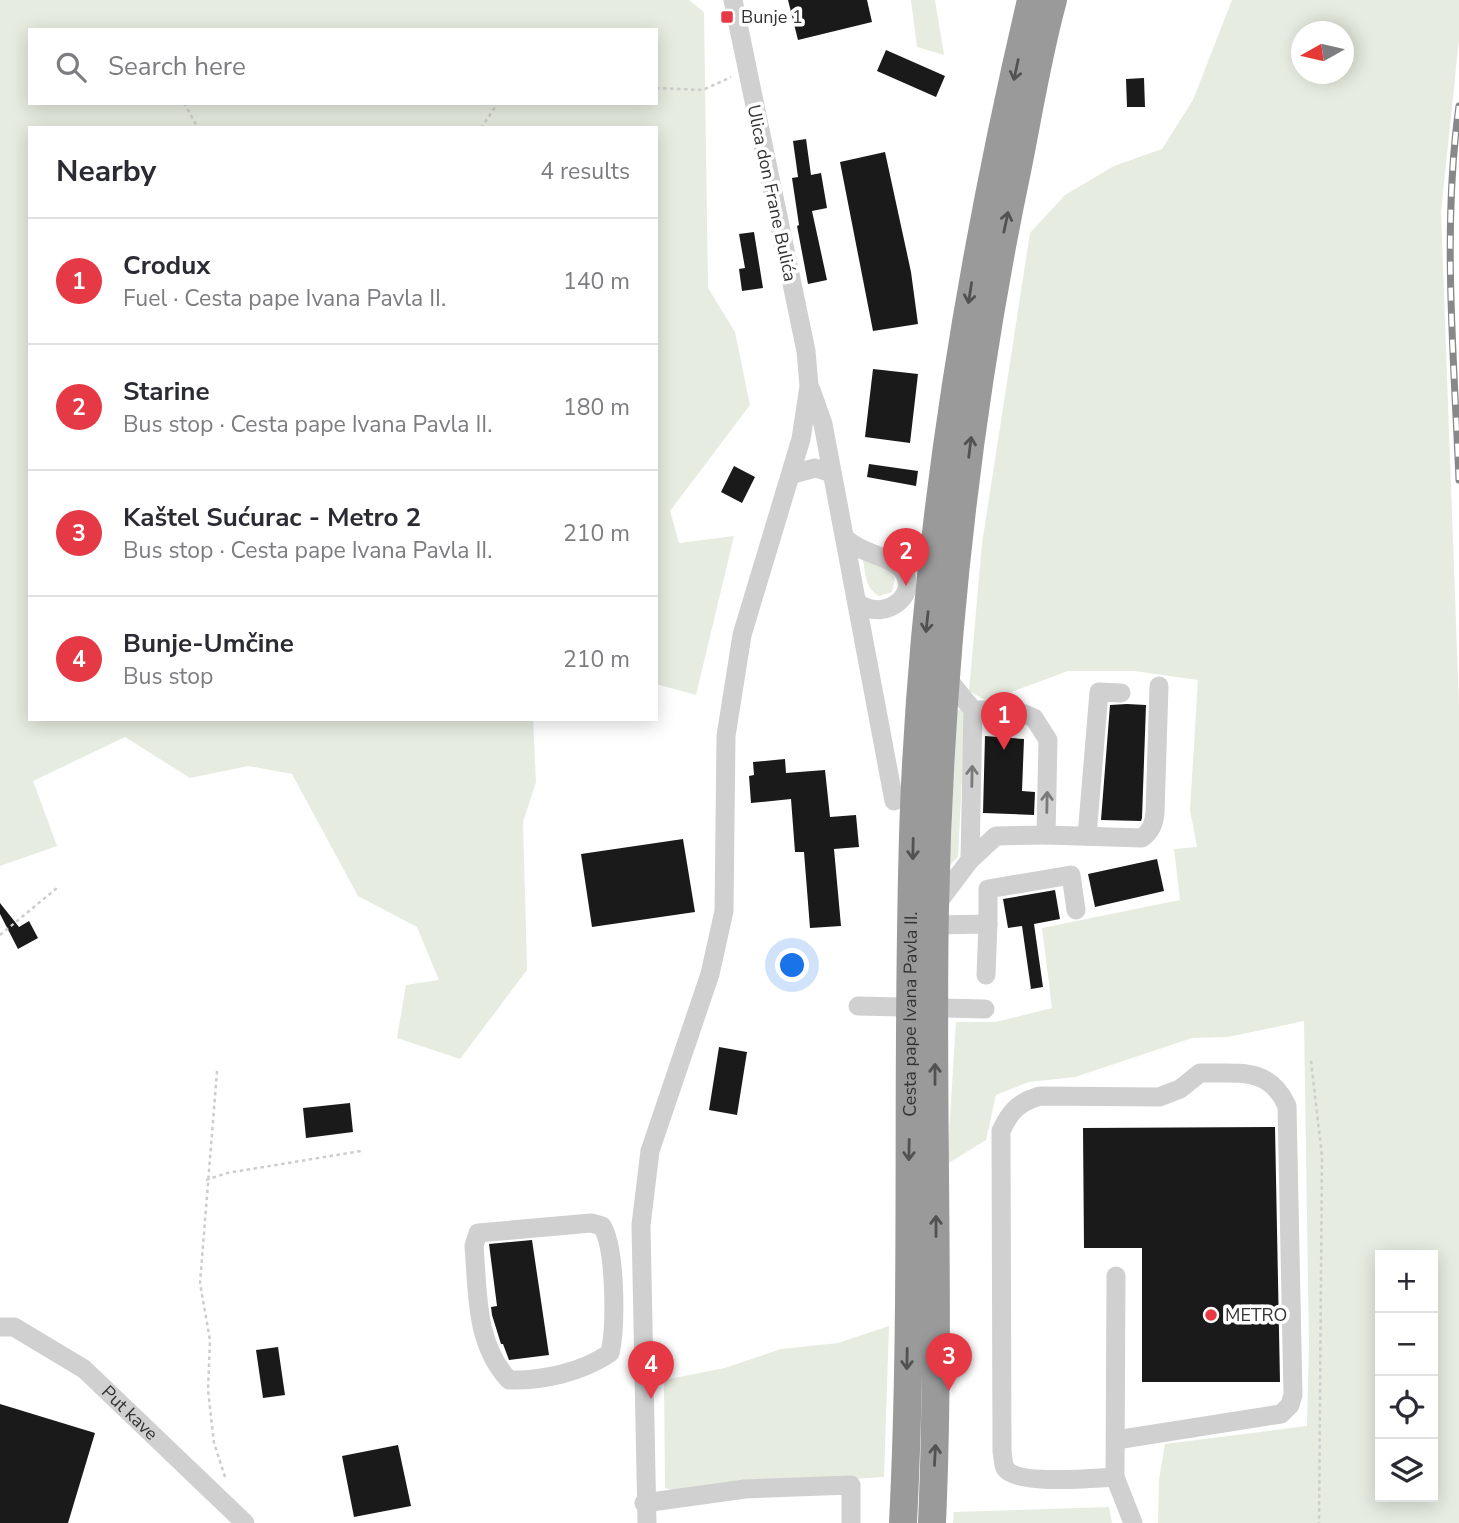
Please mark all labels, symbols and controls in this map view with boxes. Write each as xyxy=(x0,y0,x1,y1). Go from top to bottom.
place label: Bunje 1 xyxy=(741,5,803,29)
marker: Bunje 1 xyxy=(719,9,735,25)
north arrow xyxy=(1291,21,1354,84)
search box xyxy=(28,28,658,105)
icon: search xyxy=(52,48,90,86)
text: Search here xyxy=(108,49,246,84)
one-way arrow xyxy=(1008,58,1022,81)
street label: Ulica don Frane Bulića xyxy=(742,102,802,284)
text: Nearby xyxy=(56,151,156,192)
text: 4 results xyxy=(540,156,630,187)
one-way arrow xyxy=(1000,211,1014,234)
text: Crodux xyxy=(123,248,210,283)
text: 1 xyxy=(72,266,86,297)
text: 140 m xyxy=(563,266,630,297)
one-way arrow xyxy=(963,281,976,304)
text: Fuel · Cesta pape Ivana Pavla II. xyxy=(123,283,446,314)
text: Starine xyxy=(123,374,210,409)
text: 2 xyxy=(72,392,86,423)
text: 180 m xyxy=(563,392,630,423)
text: Bus stop · Cesta pape Ivana Pavla II. xyxy=(123,409,492,440)
one-way arrow xyxy=(963,436,976,458)
text: Kaštel Sućurac - Metro 2 xyxy=(123,500,421,535)
text: 3 xyxy=(72,518,86,549)
text: 210 m xyxy=(563,518,630,549)
pin: 2 xyxy=(883,528,929,586)
text: Bus stop · Cesta pape Ivana Pavla II. xyxy=(123,535,492,566)
one-way arrow xyxy=(920,610,933,633)
text: Bunje-Umčine xyxy=(123,626,294,661)
text: 4 xyxy=(72,644,86,675)
text: 210 m xyxy=(563,644,630,675)
text: Bus stop xyxy=(123,661,214,692)
pin: 1 xyxy=(981,692,1027,750)
one-way arrow xyxy=(965,765,979,788)
one-way arrow xyxy=(1040,791,1054,814)
one-way arrow xyxy=(906,837,920,860)
street label: Cesta pape Ivana Pavla II. xyxy=(898,911,923,1117)
your location xyxy=(775,948,809,982)
one-way arrow xyxy=(928,1063,942,1086)
one-way arrow xyxy=(902,1138,915,1161)
one-way arrow xyxy=(929,1214,943,1237)
map controls xyxy=(1375,1250,1438,1502)
button: + xyxy=(1375,1250,1438,1313)
place label: METRO xyxy=(1225,1303,1287,1327)
marker: METRO xyxy=(1203,1307,1219,1323)
button: − xyxy=(1375,1313,1438,1376)
pin: 3 xyxy=(926,1333,972,1391)
pin: 4 xyxy=(628,1341,674,1399)
one-way arrow xyxy=(900,1347,913,1370)
button: locate xyxy=(1375,1376,1438,1439)
street label: Put kave xyxy=(96,1380,163,1445)
button: layers xyxy=(1375,1439,1438,1502)
one-way arrow xyxy=(929,1444,942,1467)

